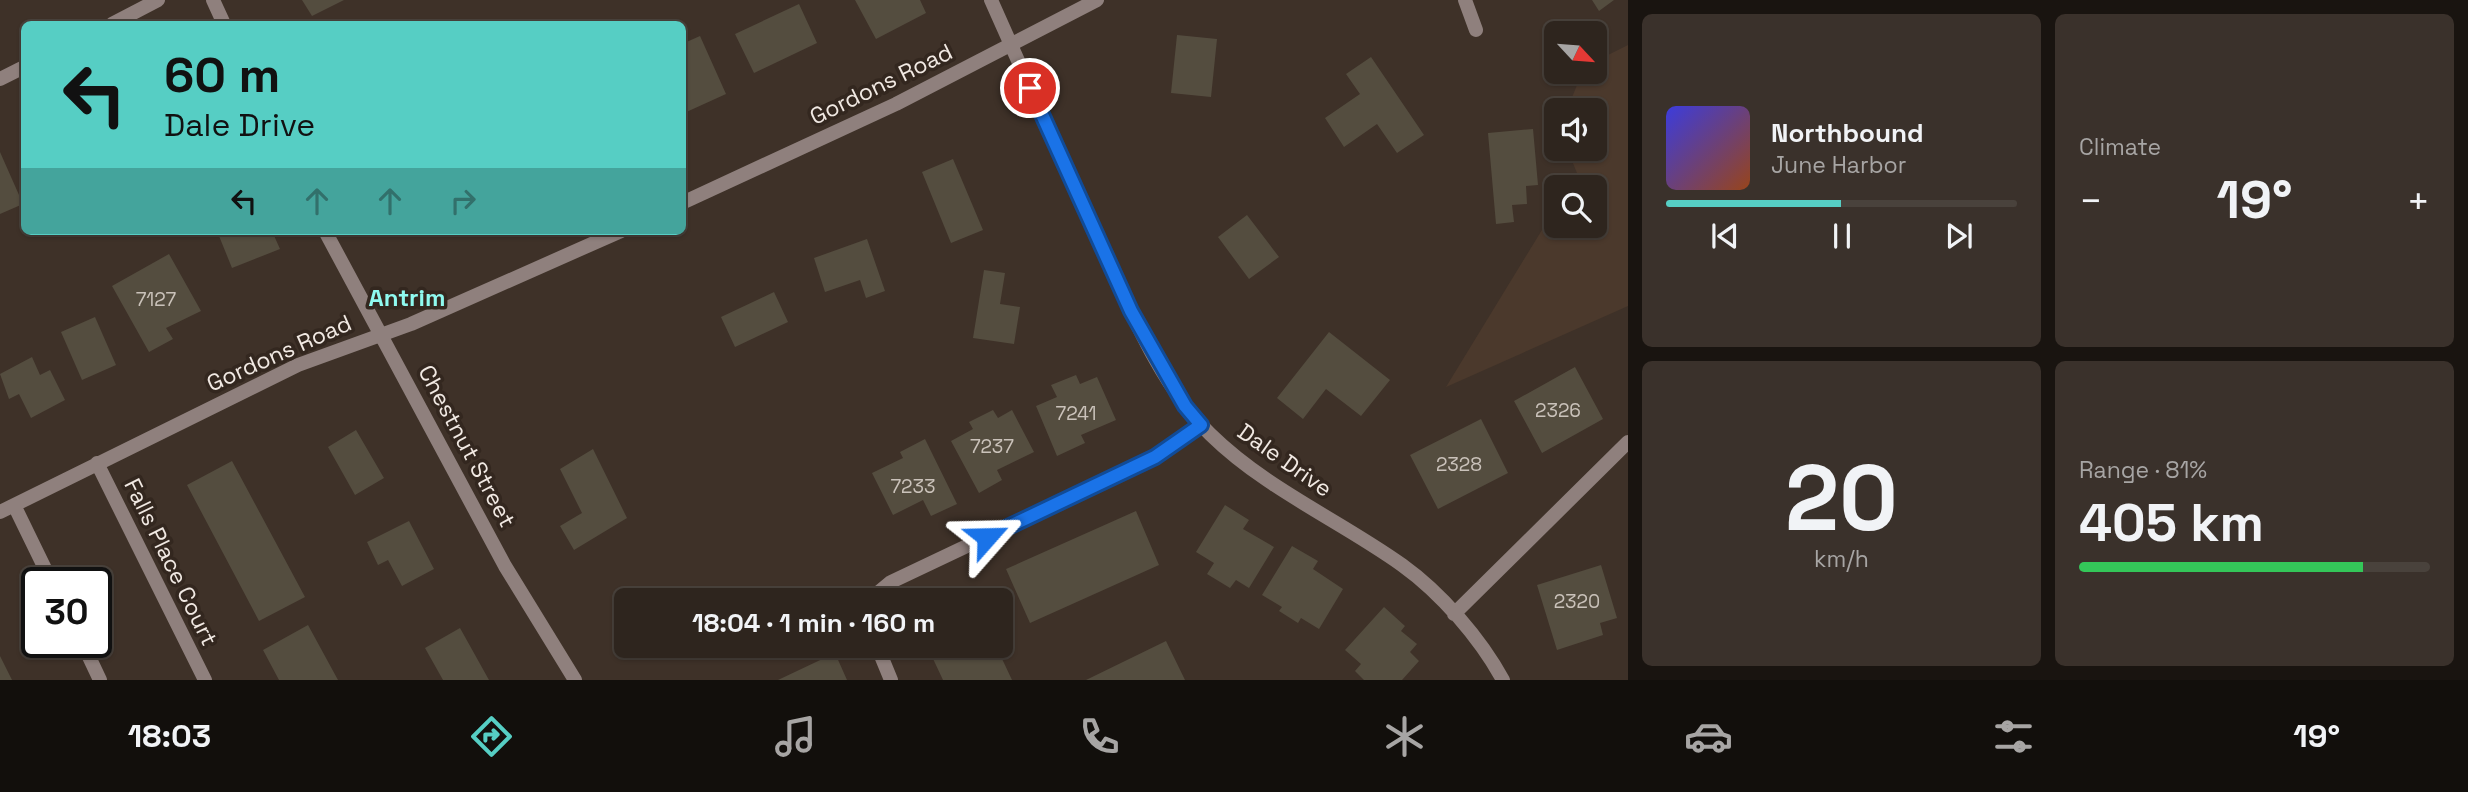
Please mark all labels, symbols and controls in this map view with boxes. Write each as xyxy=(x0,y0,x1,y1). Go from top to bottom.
north arrow xyxy=(1544,21,1606,84)
map controls xyxy=(1544,21,1607,238)
street label: Gordons Road xyxy=(805,36,957,132)
text: 60 m xyxy=(164,44,280,106)
icon: left xyxy=(49,49,140,140)
pin xyxy=(1000,58,1060,118)
icon: arrive xyxy=(1011,69,1049,107)
button: sound xyxy=(1544,98,1607,161)
text: Dale Drive xyxy=(164,105,315,145)
text: Northbound xyxy=(1771,116,1924,150)
text: Climate xyxy=(2079,132,2161,162)
text: June Harbor xyxy=(1771,150,1906,180)
text: 19° xyxy=(2216,167,2293,233)
button: search xyxy=(1544,175,1607,238)
text: − xyxy=(2079,177,2103,225)
text: + xyxy=(2406,177,2430,225)
icon: left xyxy=(225,182,263,220)
icon: ahead xyxy=(298,182,336,220)
icon: ahead xyxy=(371,182,409,220)
icon: right xyxy=(444,182,482,220)
icon: previous xyxy=(1706,217,1744,255)
icon: pause xyxy=(1823,217,1861,255)
icon: next xyxy=(1940,217,1978,255)
district label: Antrim xyxy=(369,282,446,313)
house number: 7127 xyxy=(136,287,177,312)
street label: Gordons Road xyxy=(202,308,356,398)
street label: Chestnut Street xyxy=(412,360,522,532)
house number: 2326 xyxy=(1535,398,1581,423)
house number: 7241 xyxy=(1056,401,1096,426)
street label: Dale Drive xyxy=(1232,417,1338,503)
house number: 7237 xyxy=(970,434,1014,459)
text: 20 xyxy=(1785,440,1898,557)
house number: 2328 xyxy=(1436,452,1482,477)
text: Range · 81% xyxy=(2079,455,2207,485)
street label: Falls Place Court xyxy=(117,473,225,651)
house number: 7233 xyxy=(891,474,935,499)
text: 405 km xyxy=(2079,490,2264,556)
position arrow xyxy=(950,500,1024,574)
text: km/h xyxy=(1814,544,1869,574)
speed limit sign: 30 xyxy=(21,567,112,658)
house number: 2320 xyxy=(1554,589,1600,614)
text: 18:04 · 1 min · 160 m xyxy=(692,606,935,640)
icon: directions xyxy=(467,712,516,761)
icon: music xyxy=(771,712,820,761)
icon: phone xyxy=(1075,712,1124,761)
icon: climate xyxy=(1380,712,1429,761)
icon: car xyxy=(1684,712,1733,761)
icon: filters xyxy=(1989,712,2038,761)
text: 18:03 xyxy=(128,716,211,756)
text: 19° xyxy=(2293,716,2340,756)

